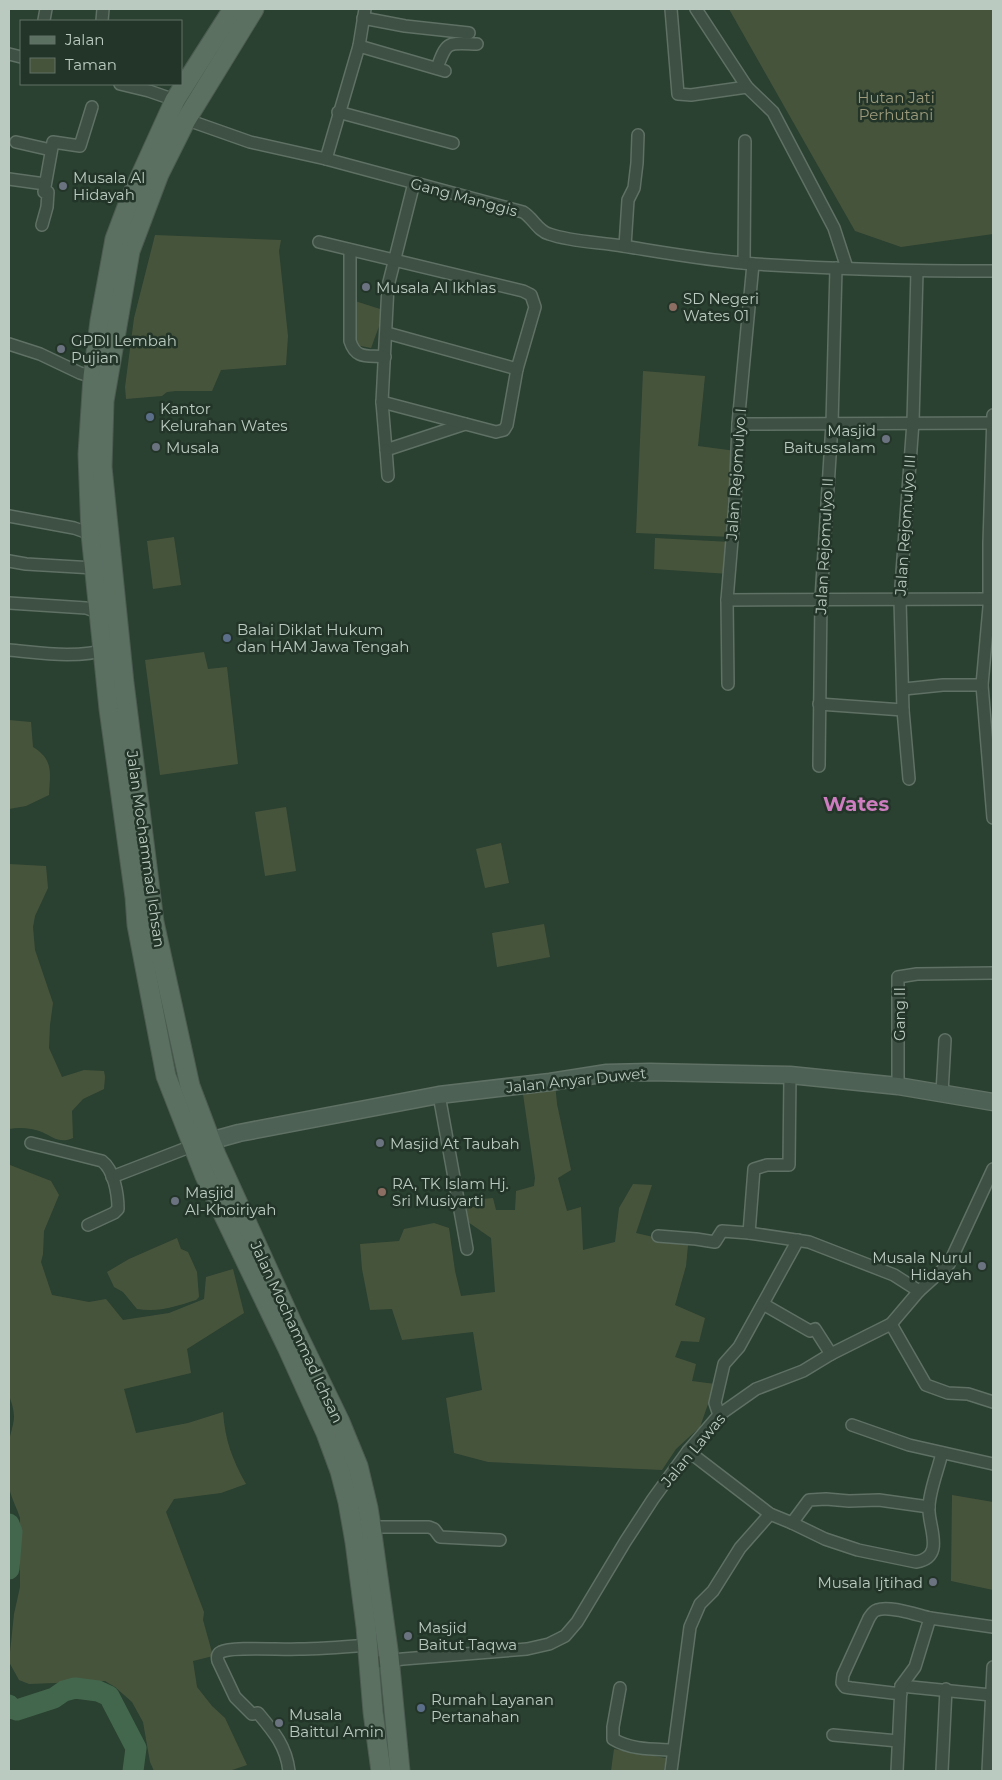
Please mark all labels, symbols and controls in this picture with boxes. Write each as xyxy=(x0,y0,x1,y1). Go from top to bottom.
legend xyxy=(20,20,182,85)
text: Jalan xyxy=(64,30,104,49)
text: Taman xyxy=(65,55,117,74)
park label: Hutan Jati Perhutani xyxy=(857,88,935,124)
place label: Musala Al Hidayah xyxy=(73,168,145,204)
street label: Gang Manggis xyxy=(408,174,520,220)
marker: Musala Al Hidayah xyxy=(57,180,69,192)
place label: Musala Al Ikhlas xyxy=(376,278,496,297)
marker: Musala Al Ikhlas xyxy=(360,281,372,293)
place label: SD Negeri Wates 01 xyxy=(683,289,759,325)
marker: SD Negeri Wates 01 xyxy=(667,301,679,313)
place label: GPDI Lembah Pujian xyxy=(71,331,177,367)
marker: GPDI Lembah Pujian xyxy=(55,343,67,355)
place label: Kantor Kelurahan Wates xyxy=(160,399,288,435)
street label: Jalan Rejomulyo I xyxy=(722,407,750,542)
marker: Kantor Kelurahan Wates xyxy=(144,411,156,423)
place label: Masjid Baitussalam xyxy=(783,421,876,457)
marker: Masjid Baitussalam xyxy=(880,433,892,445)
place label: Musala xyxy=(166,438,219,457)
marker: Musala xyxy=(150,441,162,453)
street label: Jalan Rejomulyo III xyxy=(891,454,919,597)
street label: Jalan Rejomulyo II xyxy=(811,477,837,616)
place label: Balai Diklat Hukum dan HAM Jawa Tengah xyxy=(237,620,409,656)
marker: Balai Diklat Hukum dan HAM Jawa Tengah xyxy=(221,632,233,644)
street label: Jalan Mochammad Ichsan xyxy=(123,748,169,949)
district label: Wates xyxy=(823,792,889,816)
street label: Gang II xyxy=(890,987,909,1041)
street label: Jalan Anyar Duwet xyxy=(504,1063,647,1097)
place label: Masjid At Taubah xyxy=(390,1134,520,1153)
marker: Masjid At Taubah xyxy=(374,1137,386,1149)
place label: RA, TK Islam Hj. Sri Musiyarti xyxy=(392,1174,509,1210)
place label: Masjid Al-Khoiriyah xyxy=(185,1183,276,1219)
marker: RA, TK Islam Hj. Sri Musiyarti xyxy=(376,1186,388,1198)
marker: Masjid Al-Khoiriyah xyxy=(169,1195,181,1207)
street label: Jalan Mochammad Ichsan xyxy=(246,1237,348,1426)
place label: Musala Nurul Hidayah xyxy=(872,1248,972,1284)
marker: Musala Nurul Hidayah xyxy=(976,1260,988,1272)
street label: Jalan Lawas xyxy=(656,1409,729,1491)
place label: Musala Ijtihad xyxy=(817,1573,923,1592)
marker: Musala Ijtihad xyxy=(927,1576,939,1588)
place label: Masjid Baitut Taqwa xyxy=(418,1618,517,1654)
marker: Masjid Baitut Taqwa xyxy=(402,1630,414,1642)
place label: Rumah Layanan Pertanahan xyxy=(431,1690,554,1726)
marker: Rumah Layanan Pertanahan xyxy=(415,1702,427,1714)
place label: Musala Baittul Amin xyxy=(289,1705,384,1741)
marker: Musala Baittul Amin xyxy=(273,1717,285,1729)

